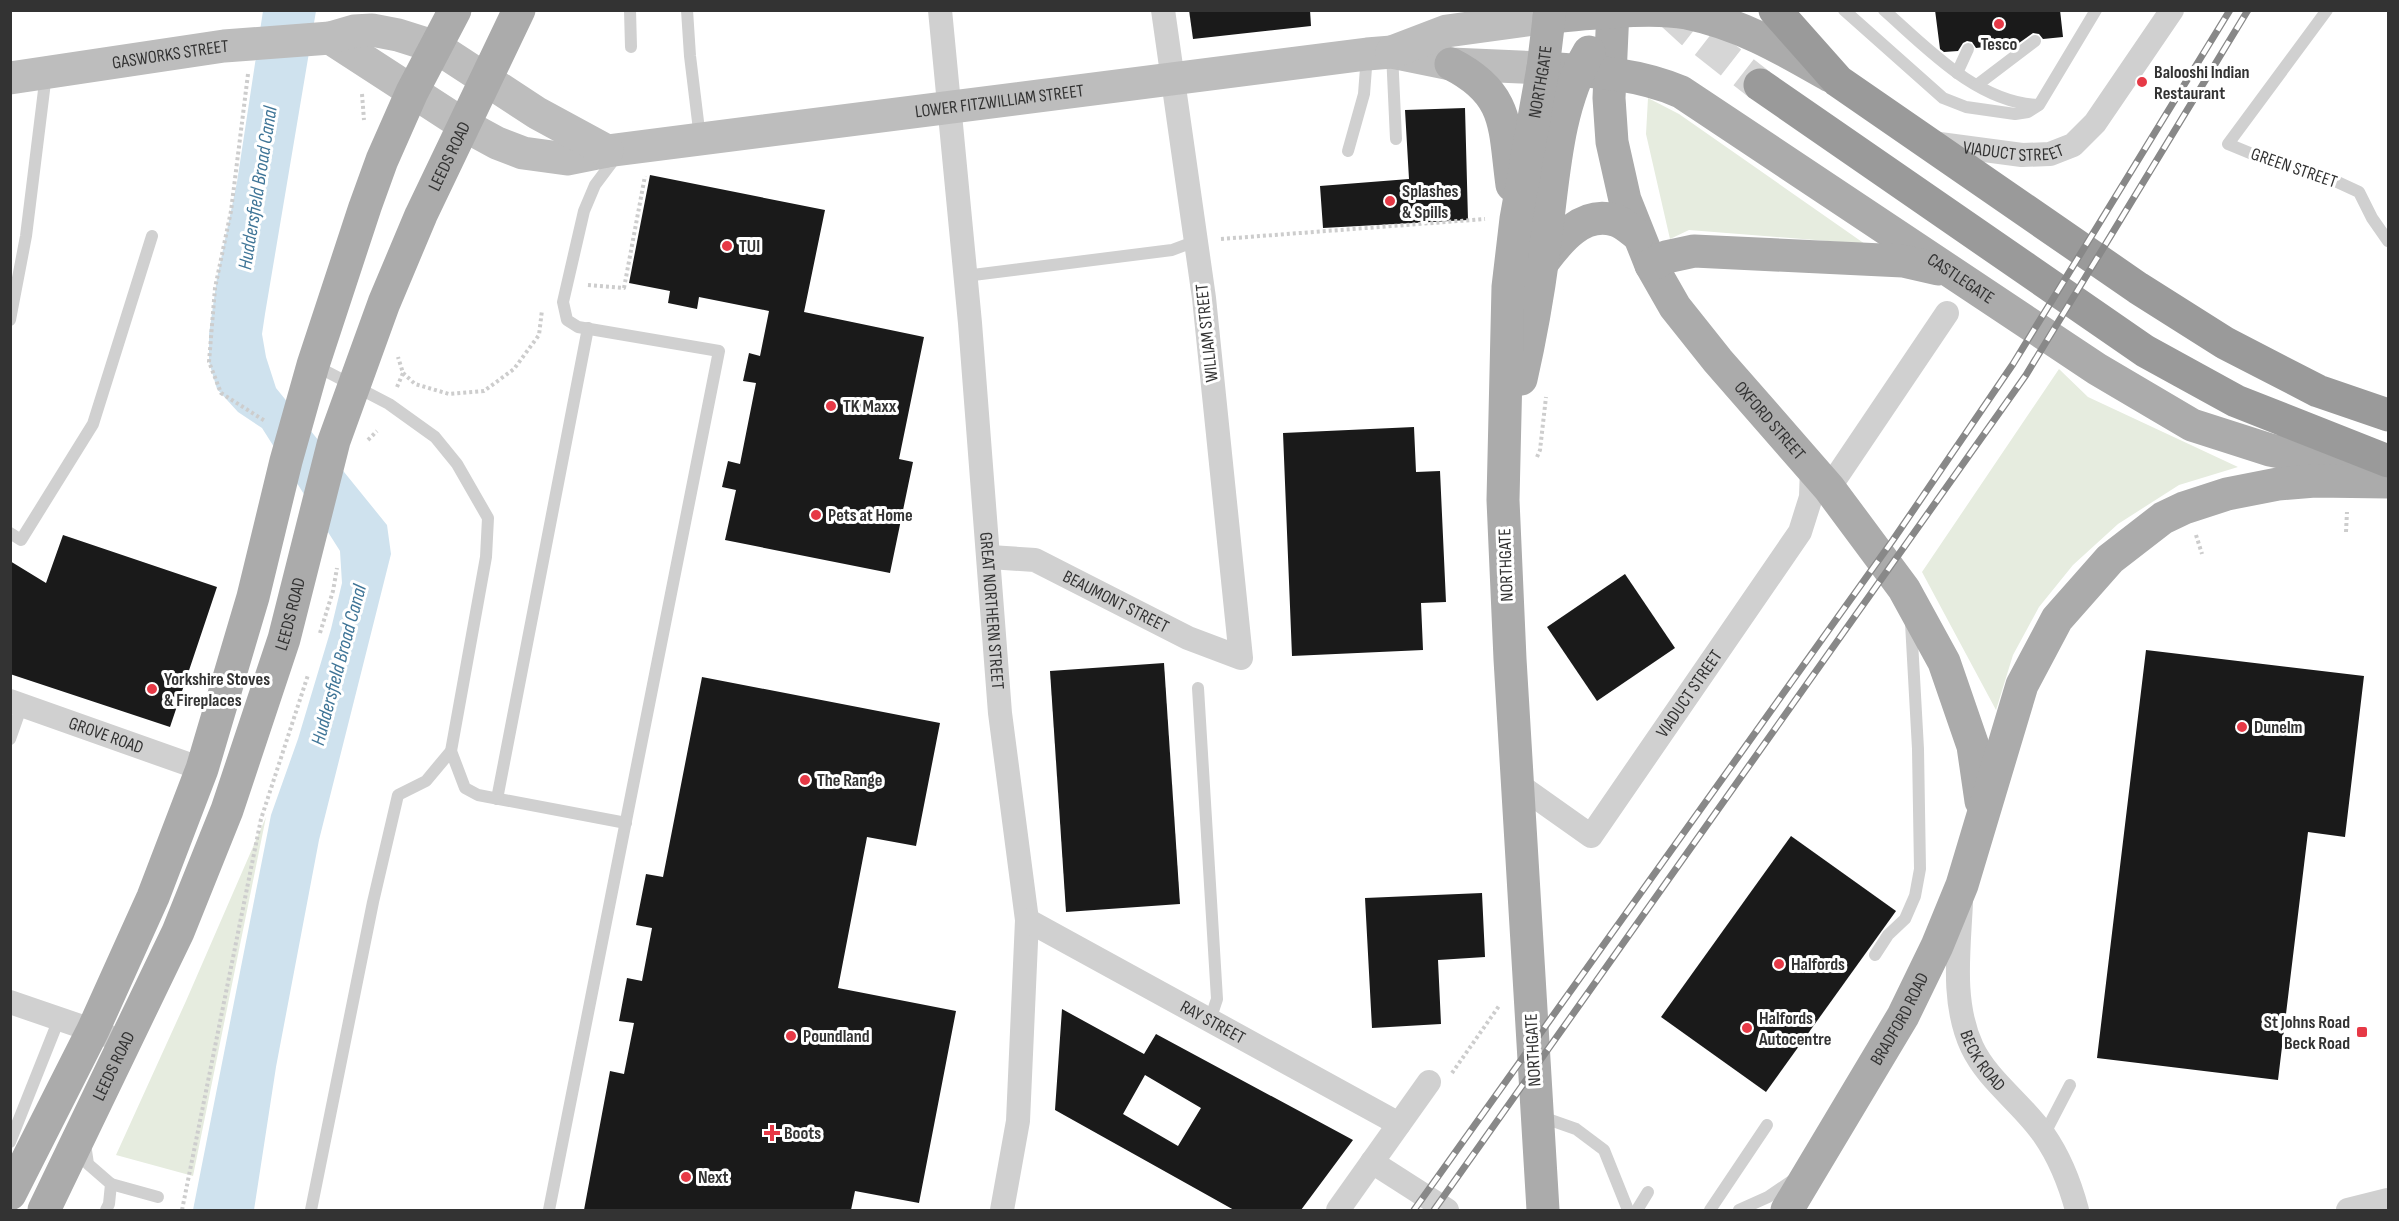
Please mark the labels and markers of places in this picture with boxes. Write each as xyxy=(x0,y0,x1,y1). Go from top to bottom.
marker: Tesco xyxy=(1992,17,2006,31)
place label: Tesco xyxy=(1981,34,2018,55)
place label: Balooshi Indian Restaurant xyxy=(2154,62,2250,104)
marker: Balooshi Indian Restaurant xyxy=(2135,75,2149,89)
place label: Splashes & Spills xyxy=(1402,181,1459,223)
marker: Splashes & Spills xyxy=(1383,194,1397,208)
place label: TUI xyxy=(739,236,760,257)
marker: TUI xyxy=(720,239,734,253)
place label: TK Maxx xyxy=(843,396,897,417)
marker: TK Maxx xyxy=(824,399,838,413)
place label: Pets at Home xyxy=(828,505,913,526)
marker: Pets at Home xyxy=(809,508,823,522)
place label: Yorkshire Stoves & Fireplaces xyxy=(164,669,270,711)
marker: Yorkshire Stoves & Fireplaces xyxy=(145,682,159,696)
place label: Dunelm xyxy=(2254,717,2303,738)
marker: Dunelm xyxy=(2235,720,2249,734)
place label: The Range xyxy=(817,770,882,791)
marker: The Range xyxy=(798,773,812,787)
place label: Halfords xyxy=(1791,954,1845,975)
marker: Halfords xyxy=(1772,957,1786,971)
place label: Halfords Autocentre xyxy=(1758,1008,1831,1050)
place label: St Johns Road Beck Road xyxy=(2264,1012,2350,1054)
marker: Halfords Autocentre xyxy=(1740,1021,1754,1035)
marker: St Johns Road Beck Road xyxy=(2355,1025,2369,1039)
place label: Poundland xyxy=(803,1026,870,1047)
marker: Poundland xyxy=(784,1029,798,1043)
place label: Boots xyxy=(784,1123,821,1144)
marker: Boots xyxy=(765,1126,779,1140)
place label: Next xyxy=(698,1167,729,1188)
marker: Next xyxy=(679,1170,693,1184)

